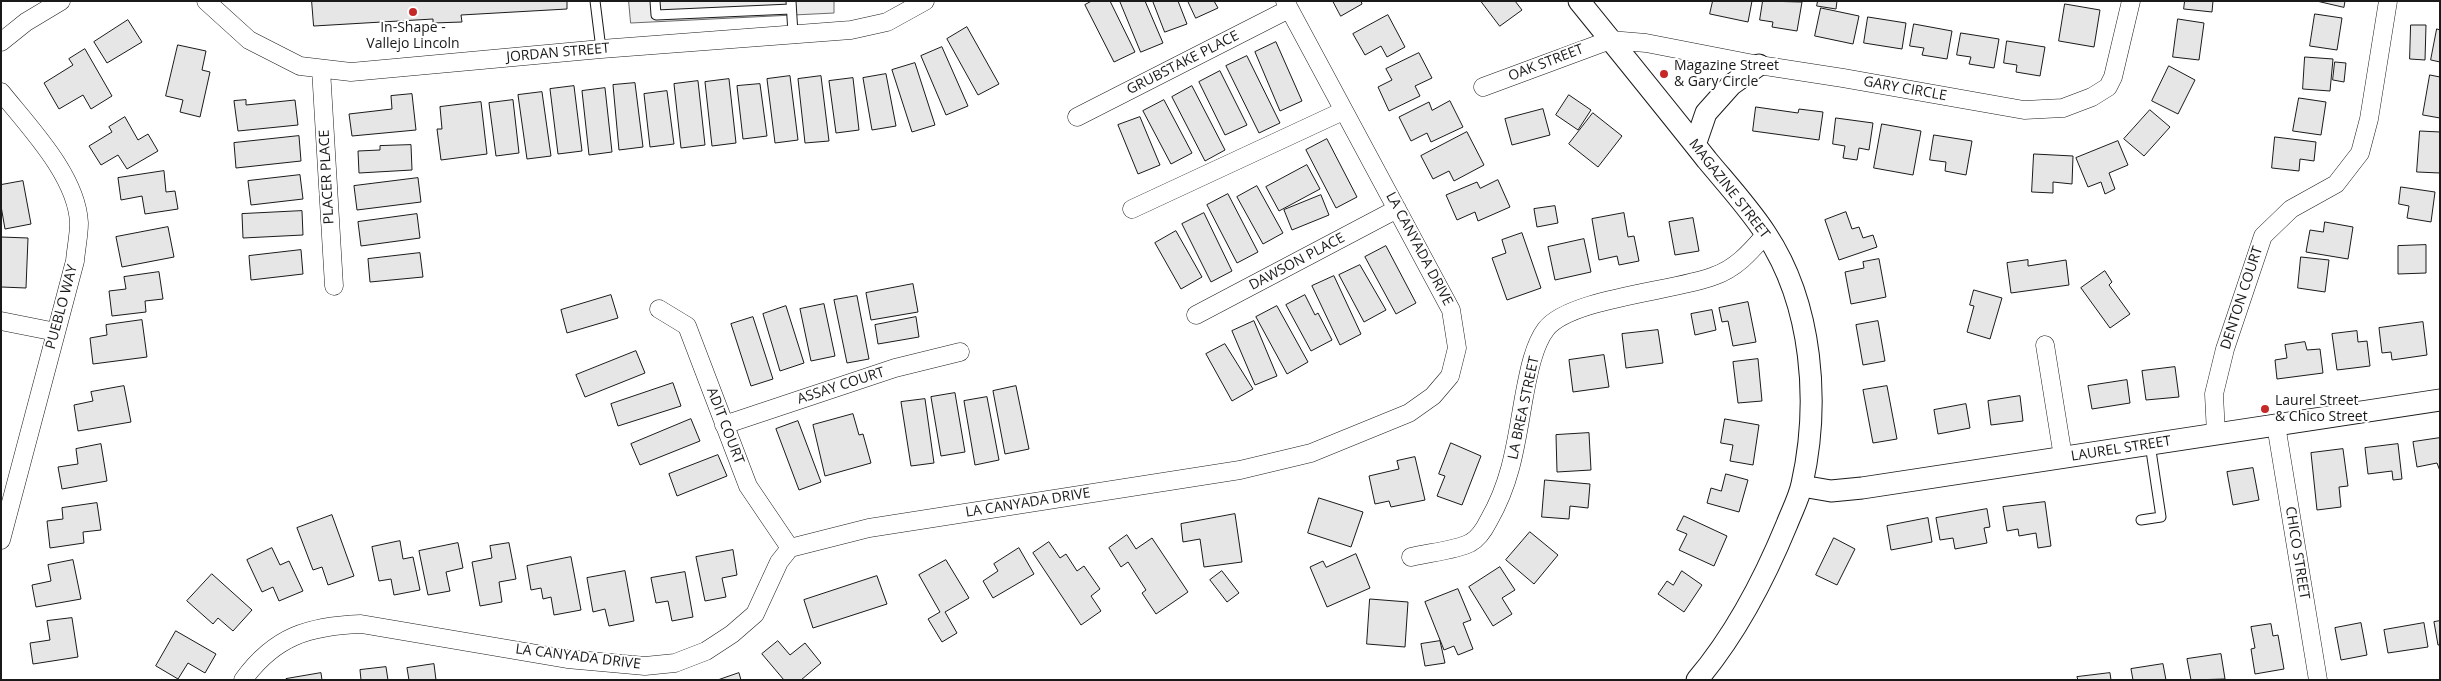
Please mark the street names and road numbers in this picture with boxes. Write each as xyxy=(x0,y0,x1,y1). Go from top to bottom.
street label: GRUBSTAKE PLACE xyxy=(1124,27,1242,99)
street label: JORDAN STREET xyxy=(506,40,610,66)
street label: OAK STREET xyxy=(1506,41,1586,85)
street label: GARY CIRCLE xyxy=(1862,73,1948,105)
street label: PLACER PLACE xyxy=(316,129,338,225)
street label: MAGAZINE STREET xyxy=(1685,136,1773,242)
street label: LA CANYADA DRIVE xyxy=(1382,189,1456,309)
street label: DAWSON PLACE xyxy=(1246,230,1348,294)
street label: DENTON COURT xyxy=(2217,244,2267,352)
street label: PUEBLO WAY xyxy=(43,263,81,351)
street label: LA BREA STREET xyxy=(1505,355,1543,461)
street label: ASSAY COURT xyxy=(795,364,887,408)
street label: ADIT COURT xyxy=(703,385,747,467)
street label: LAUREL STREET xyxy=(2070,433,2172,465)
street label: LA CANYADA DRIVE xyxy=(964,485,1092,521)
street label: CHICO STREET xyxy=(2281,505,2313,601)
street label: LA CANYADA DRIVE xyxy=(514,641,642,673)

